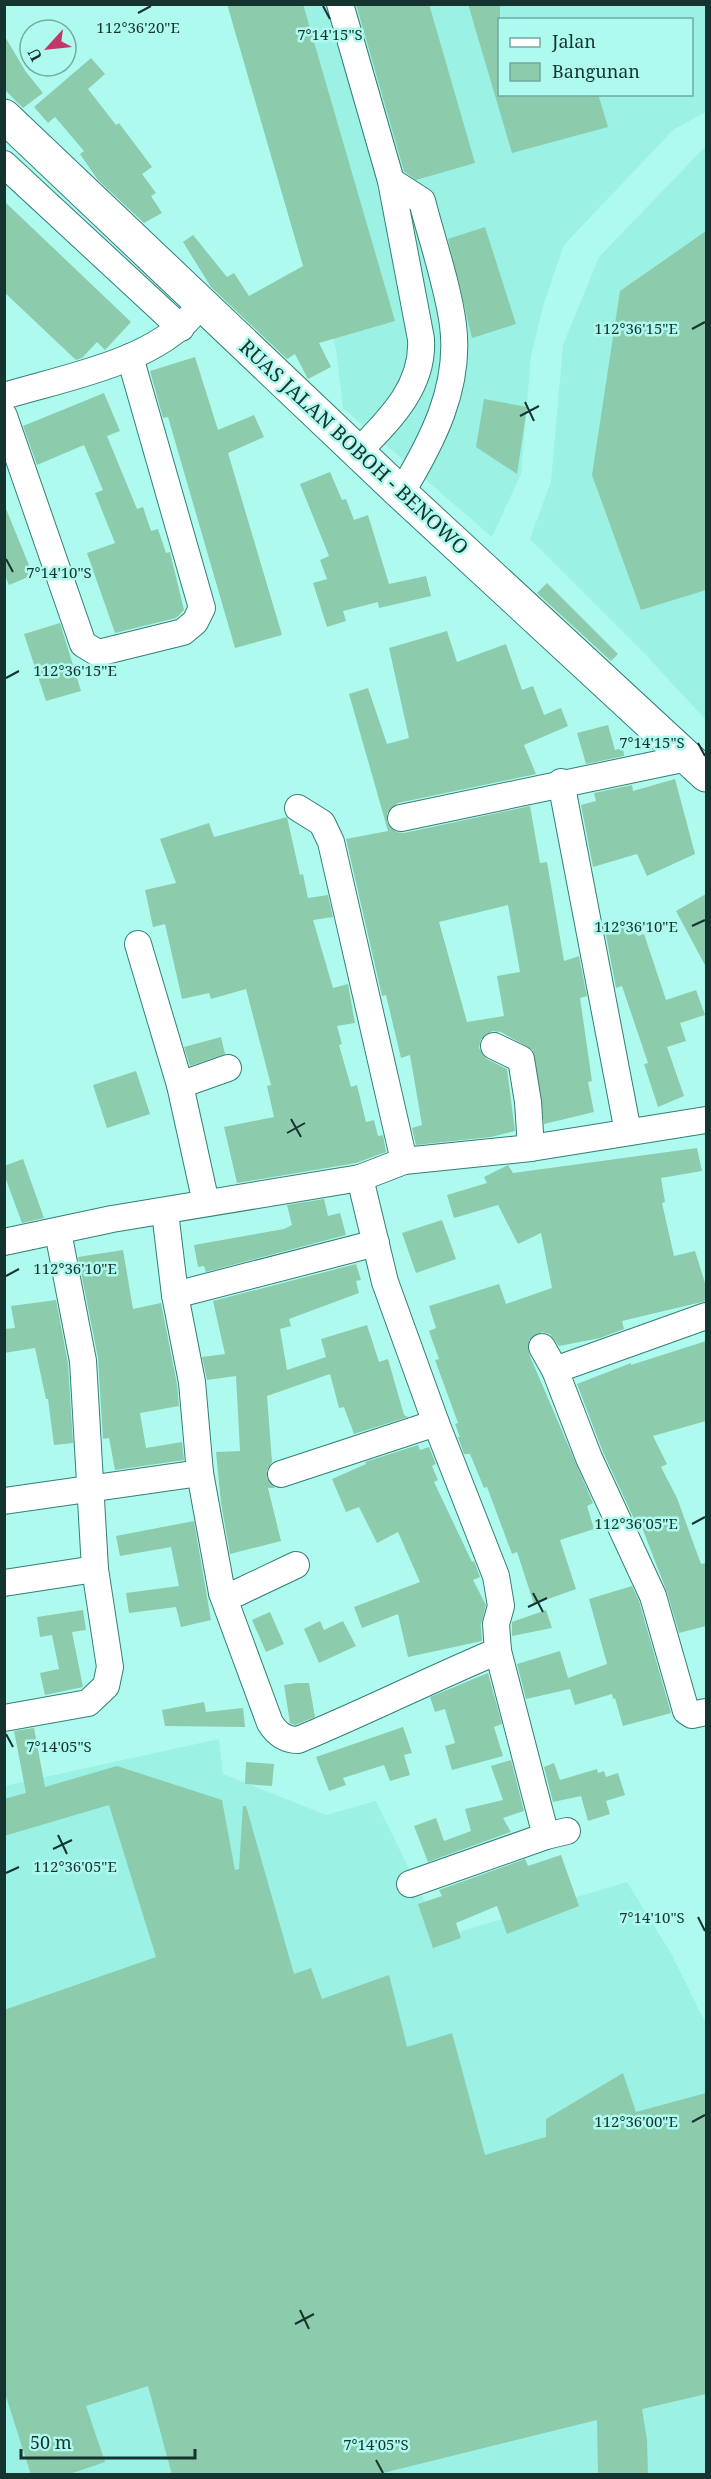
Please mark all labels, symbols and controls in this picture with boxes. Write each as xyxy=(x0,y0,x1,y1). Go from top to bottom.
text: 112°36'20"E xyxy=(96,17,180,37)
north arrow xyxy=(18,18,78,78)
legend xyxy=(498,18,693,96)
text: 7°14'15"S xyxy=(297,24,363,44)
text: Jalan xyxy=(551,29,596,53)
text: U xyxy=(22,44,47,65)
text: Bangunan xyxy=(552,59,640,83)
text: 112°36'15"E xyxy=(594,318,678,338)
street label: RUAS JALAN BOBOH - BENOWO xyxy=(234,333,475,560)
text: 7°14'10"S xyxy=(26,562,92,582)
text: 112°36'15"E xyxy=(33,660,117,680)
text: 7°14'15"S xyxy=(619,732,685,752)
text: 112°36'10"E xyxy=(594,916,678,936)
text: 112°36'10"E xyxy=(33,1258,117,1278)
text: 112°36'05"E xyxy=(594,1513,678,1533)
text: 7°14'05"S xyxy=(26,1736,92,1756)
text: 112°36'05"E xyxy=(33,1856,117,1876)
text: 7°14'10"S xyxy=(619,1907,685,1927)
text: 112°36'00"E xyxy=(594,2111,678,2131)
scale bar xyxy=(21,2422,195,2460)
text: 50 m xyxy=(30,2430,72,2454)
text: 7°14'05"S xyxy=(343,2434,409,2454)

